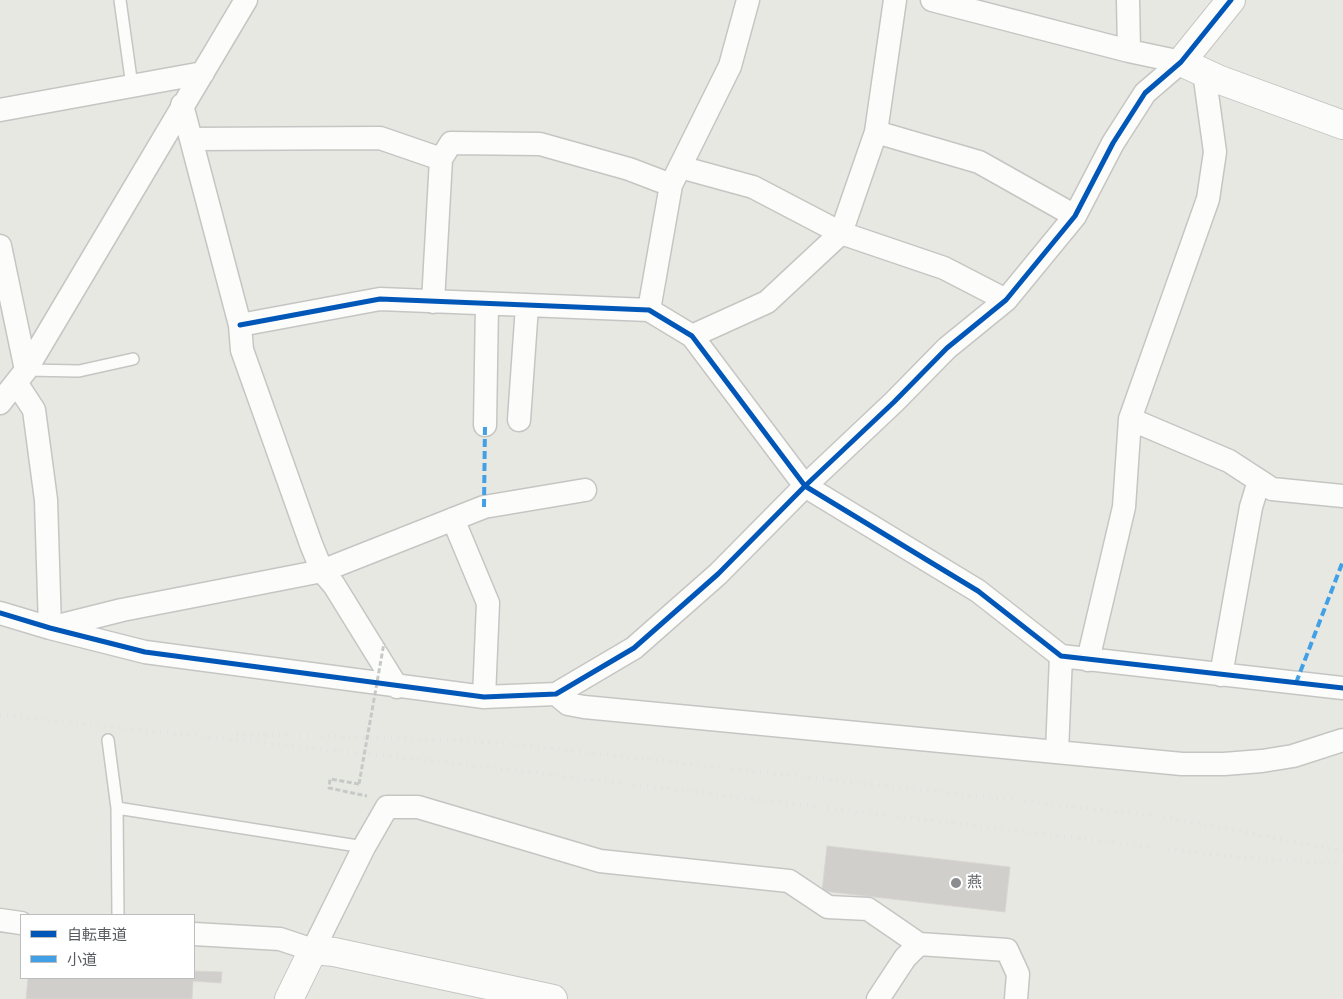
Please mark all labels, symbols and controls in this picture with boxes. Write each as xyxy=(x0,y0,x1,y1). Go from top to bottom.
place label: 燕 xyxy=(967,874,982,892)
marker: 燕 xyxy=(949,876,963,890)
legend xyxy=(20,914,195,979)
text: 自転車道 xyxy=(67,925,127,944)
text: 小道 xyxy=(67,950,97,969)

